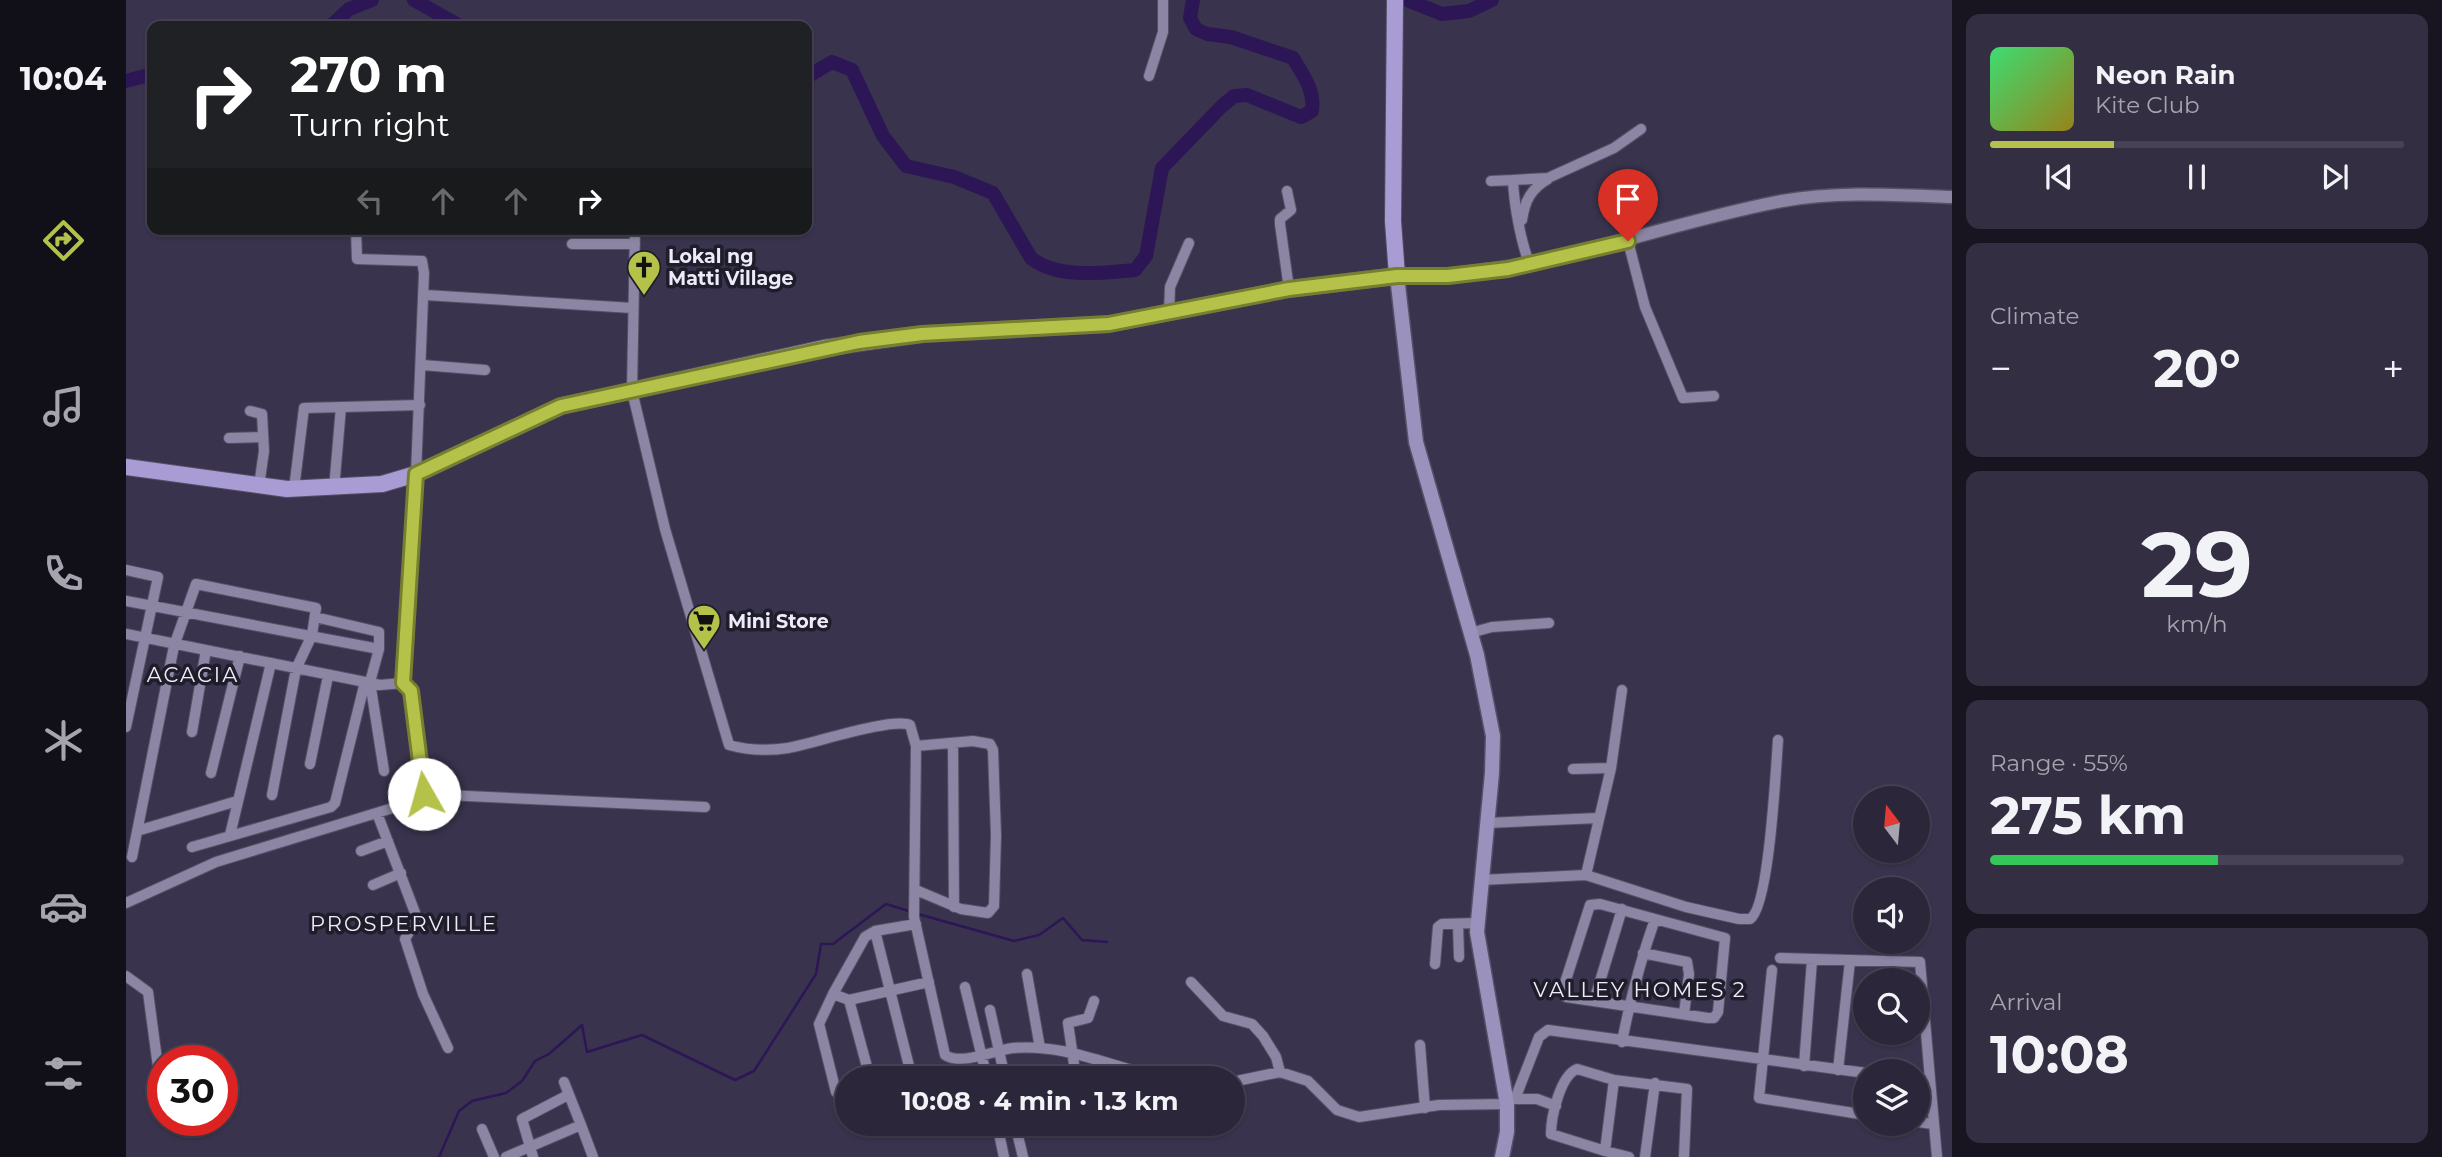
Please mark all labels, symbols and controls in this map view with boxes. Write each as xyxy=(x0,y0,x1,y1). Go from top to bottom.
text: 270 m xyxy=(290,45,447,104)
icon: right xyxy=(175,49,266,140)
text: 10:04 xyxy=(20,59,106,98)
text: Neon Rain xyxy=(2095,59,2236,91)
text: Kite Club xyxy=(2095,91,2200,119)
text: Turn right xyxy=(290,105,450,144)
icon: previous xyxy=(2040,158,2078,196)
icon: pause xyxy=(2178,158,2216,196)
icon: next xyxy=(2316,158,2354,196)
pin xyxy=(1598,169,1658,241)
icon: arrive xyxy=(1609,180,1647,218)
icon: left xyxy=(351,182,389,220)
icon: ahead xyxy=(424,182,462,220)
icon: ahead xyxy=(497,182,535,220)
icon: right xyxy=(570,182,608,220)
icon: directions xyxy=(39,216,88,265)
place label: Lokal ng Matti Village xyxy=(668,245,794,290)
church icon: Lokal ng Matti Village xyxy=(625,248,663,297)
text: Climate xyxy=(1990,302,2079,330)
text: 20° xyxy=(2153,337,2241,400)
text: − xyxy=(1990,345,2012,392)
text: + xyxy=(2382,345,2404,392)
icon: music xyxy=(39,382,88,431)
text: 29 xyxy=(2141,509,2253,620)
icon: phone xyxy=(39,549,88,598)
supermarket icon: Mini Store xyxy=(685,602,723,651)
place label: Mini Store xyxy=(728,610,829,633)
text: km/h xyxy=(2166,610,2228,638)
district label: ACACIA xyxy=(147,662,239,687)
icon: climate xyxy=(39,716,88,765)
text: Range · 55% xyxy=(1990,749,2128,777)
position arrow xyxy=(387,757,461,831)
text: 275 km xyxy=(1990,784,2186,847)
north arrow xyxy=(1853,786,1930,863)
map controls xyxy=(1853,786,1930,1136)
button: sound xyxy=(1853,877,1930,954)
icon: car xyxy=(39,882,88,931)
district label: PROSPERVILLE xyxy=(310,911,498,936)
button: search xyxy=(1853,968,1930,1045)
district label: VALLEY HOMES 2 xyxy=(1533,977,1747,1002)
text: Arrival xyxy=(1990,988,2063,1016)
text: 10:08 xyxy=(1990,1023,2129,1086)
speed limit sign: 30 xyxy=(147,1045,238,1136)
icon: filters xyxy=(39,1049,88,1098)
button: layers xyxy=(1853,1059,1930,1136)
text: 10:08 · 4 min · 1.3 km xyxy=(901,1085,1179,1117)

